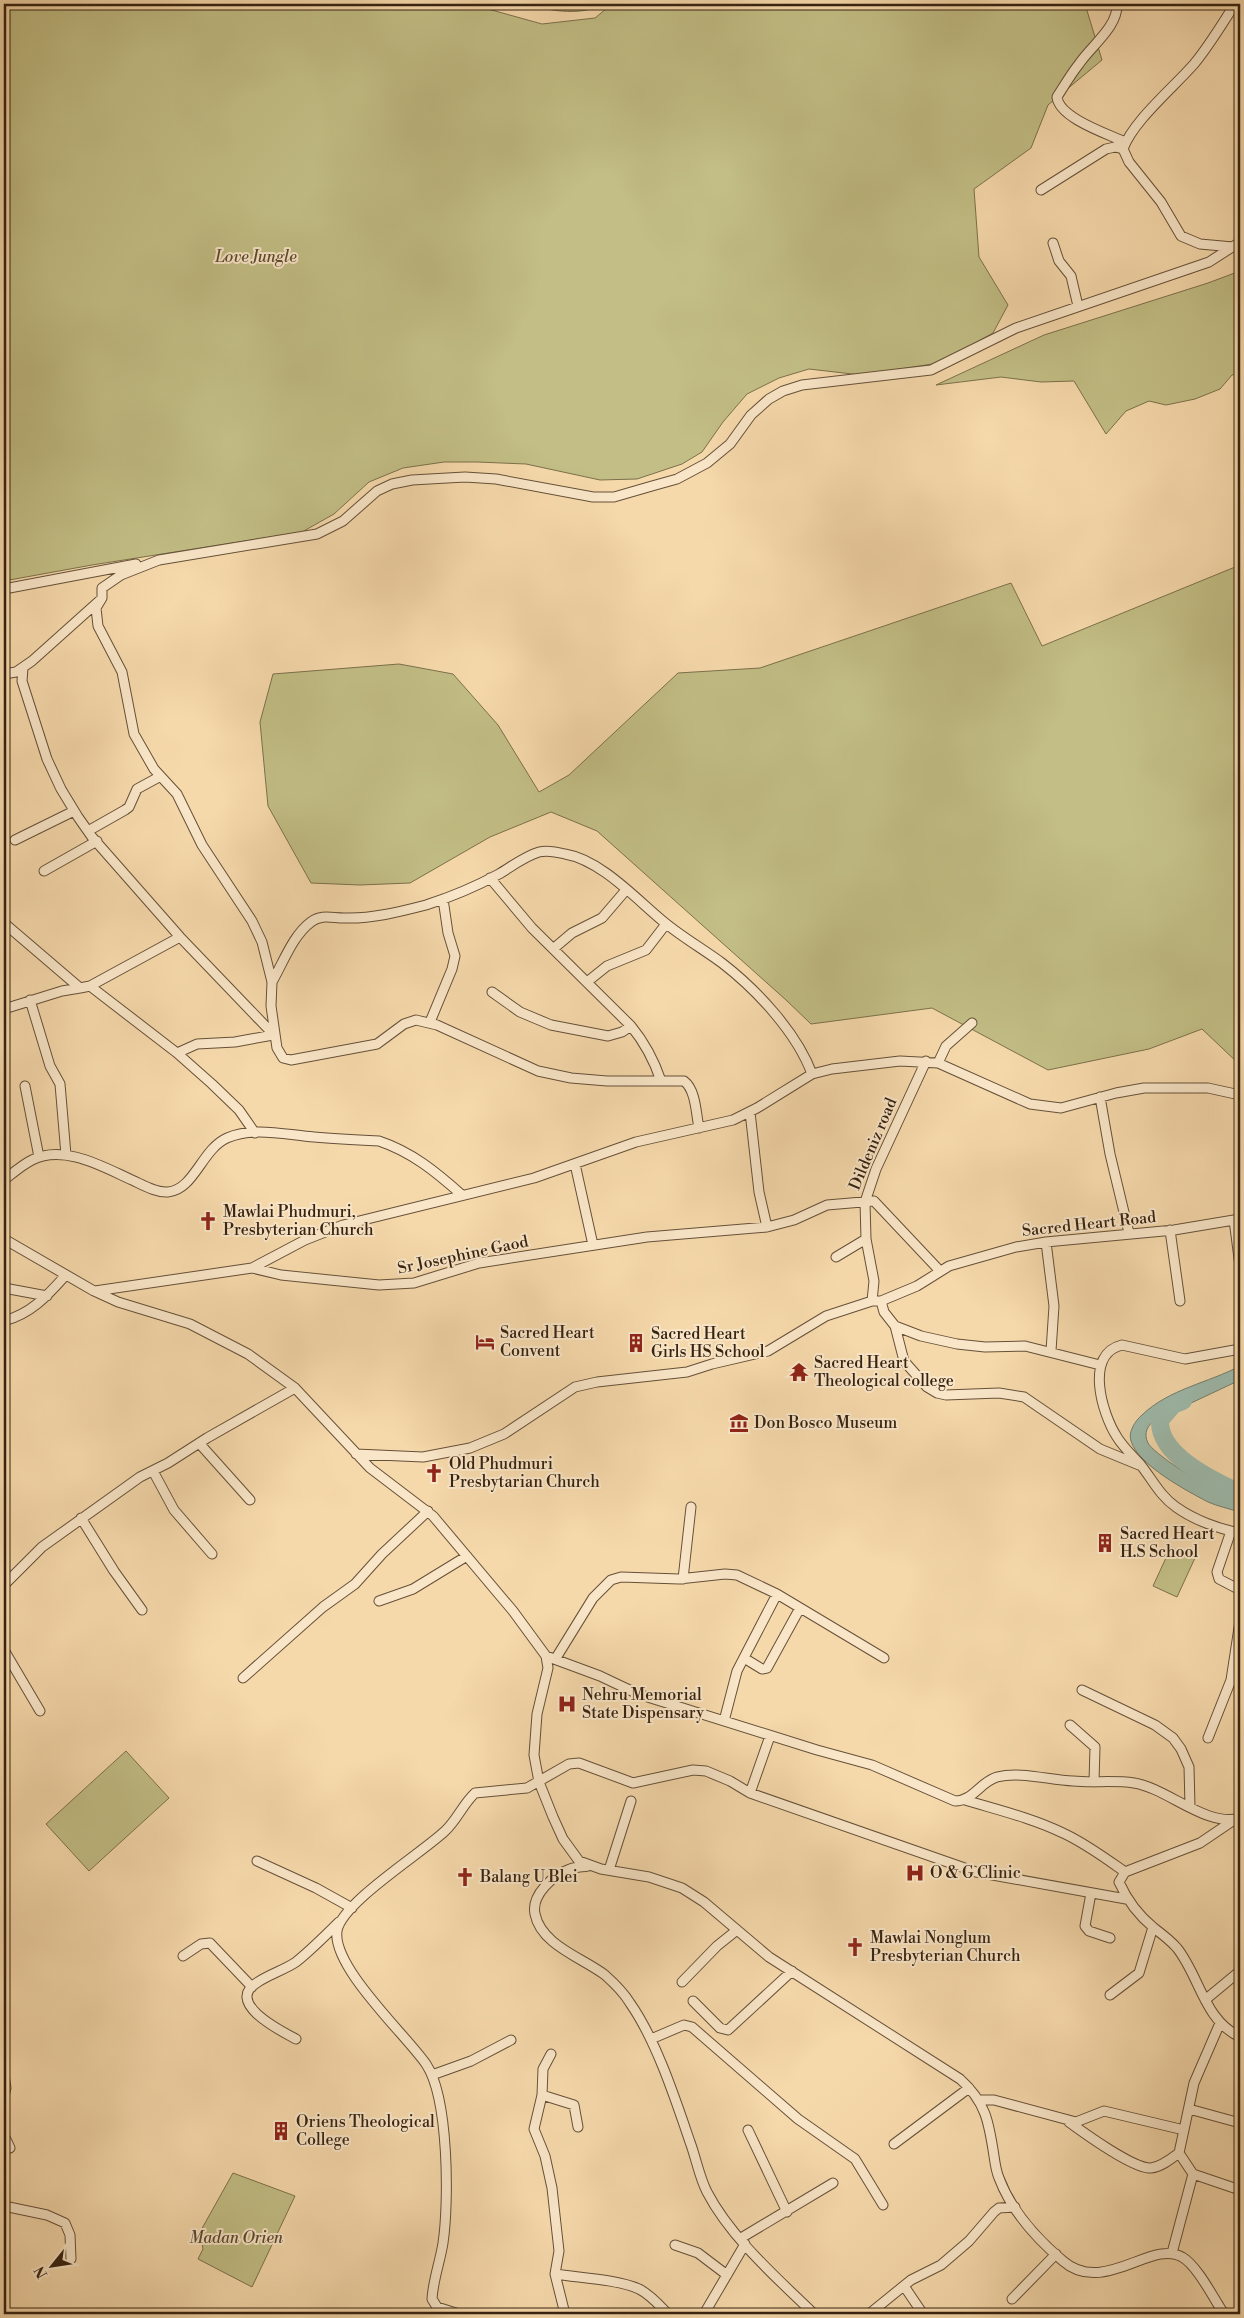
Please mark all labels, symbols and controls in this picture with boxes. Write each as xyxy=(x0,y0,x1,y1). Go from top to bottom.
park label: Love Jungle xyxy=(214,247,297,267)
street label: Dildeniz road xyxy=(845,1095,901,1193)
place label: Mawlai Phudmuri, Presbyterian Church xyxy=(223,1202,374,1240)
street label: Sacred Heart Road xyxy=(1021,1207,1157,1241)
church icon: Mawlai Phudmuri, Presbyterian Church xyxy=(197,1210,219,1232)
street label: Sr Josephine Gaod xyxy=(396,1231,530,1279)
place label: Sacred Heart Convent xyxy=(500,1323,595,1361)
place label: Sacred Heart Girls HS School xyxy=(651,1324,765,1362)
hotel icon: Sacred Heart Convent xyxy=(474,1331,496,1353)
building icon: Sacred Heart Girls HS School xyxy=(625,1332,647,1354)
place label: Sacred Heart Theological college xyxy=(814,1353,954,1391)
temple icon: Sacred Heart Theological college xyxy=(788,1361,810,1383)
museum icon: Don Bosco Museum xyxy=(728,1412,750,1434)
place label: Don Bosco Museum xyxy=(754,1413,897,1433)
place label: Old Phudmuri Presbytarian Church xyxy=(449,1454,600,1492)
church icon: Old Phudmuri Presbytarian Church xyxy=(423,1462,445,1484)
place label: Sacred Heart H.S School xyxy=(1120,1524,1215,1562)
building icon: Sacred Heart H.S School xyxy=(1094,1532,1116,1554)
place label: Nehru Memorial State Dispensary xyxy=(582,1685,704,1723)
hospital icon: Nehru Memorial State Dispensary xyxy=(556,1693,578,1715)
hospital icon: O & G Clinic xyxy=(904,1862,926,1884)
place label: O & G Clinic xyxy=(930,1863,1021,1883)
church icon: Balang U Blei xyxy=(454,1866,476,1888)
place label: Balang U Blei xyxy=(479,1867,578,1887)
place label: Mawlai Nonglum Presbyterian Church xyxy=(870,1928,1021,1966)
church icon: Mawlai Nonglum Presbyterian Church xyxy=(844,1936,866,1958)
place label: Oriens Theological College xyxy=(296,2112,435,2150)
building icon: Oriens Theological College xyxy=(270,2120,292,2142)
park label: Madan Orien xyxy=(189,2228,284,2248)
north arrow xyxy=(28,2240,78,2290)
text: N xyxy=(31,2263,52,2281)

